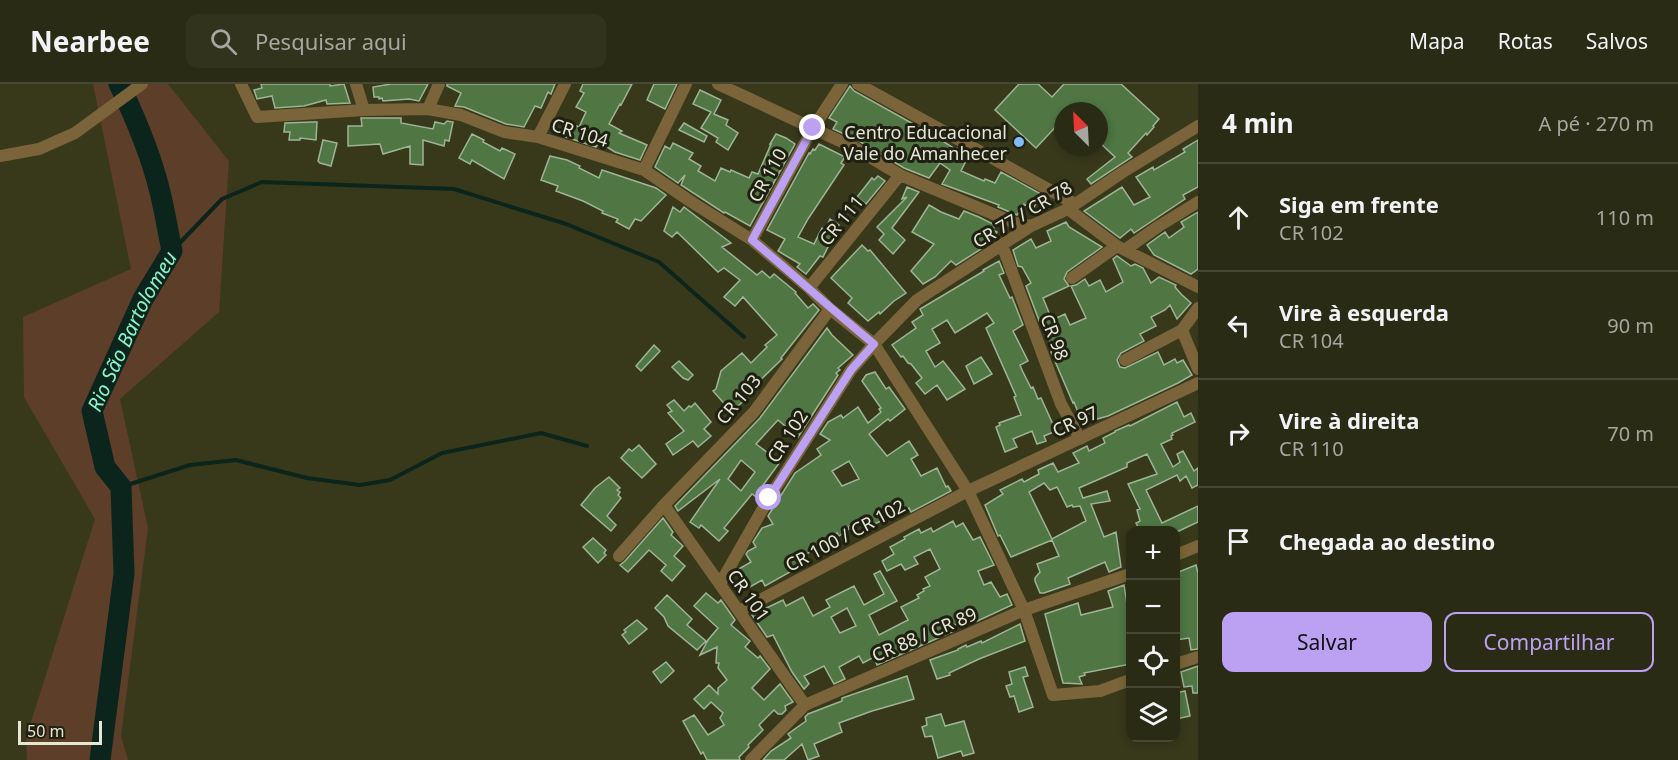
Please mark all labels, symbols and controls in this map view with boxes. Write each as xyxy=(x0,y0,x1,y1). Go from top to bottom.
search box xyxy=(186,14,606,68)
text: Nearbee xyxy=(30,22,150,60)
icon: search xyxy=(207,25,240,58)
text: Pesquisar aqui xyxy=(255,26,407,56)
text: Mapa xyxy=(1409,27,1465,55)
text: Rotas xyxy=(1498,27,1553,55)
text: Salvos xyxy=(1586,27,1648,55)
north arrow xyxy=(1054,102,1108,156)
text: 4 min xyxy=(1222,105,1294,141)
text: A pé · 270 m xyxy=(1538,110,1654,137)
street label: CR 104 xyxy=(549,112,611,152)
route end xyxy=(799,114,825,140)
place label: Centro Educacional Vale do Amanhecer xyxy=(843,120,1008,165)
marker: Centro Educacional Vale do Amanhecer xyxy=(1012,135,1026,149)
street label: CR 110 xyxy=(742,144,792,206)
street label: CR 77 / CR 78 xyxy=(968,175,1076,253)
text: Siga em frente xyxy=(1279,189,1439,219)
street label: CR 111 xyxy=(813,190,869,250)
icon: ahead xyxy=(1222,201,1255,234)
text: 110 m xyxy=(1596,204,1654,231)
text: CR 102 xyxy=(1279,219,1344,246)
water label: Rio São Bartolomeu xyxy=(80,246,183,415)
text: Vire à esquerda xyxy=(1279,297,1449,327)
icon: left xyxy=(1222,309,1255,342)
street label: CR 98 xyxy=(1035,310,1075,364)
text: 90 m xyxy=(1607,312,1654,339)
text: CR 104 xyxy=(1279,327,1344,354)
street label: CR 103 xyxy=(710,369,766,429)
street label: CR 97 xyxy=(1048,400,1102,442)
street label: CR 102 xyxy=(761,405,813,467)
text: Vire à direita xyxy=(1279,405,1419,435)
icon: right xyxy=(1222,417,1255,450)
text: 70 m xyxy=(1607,420,1654,447)
text: CR 110 xyxy=(1279,435,1344,462)
route start xyxy=(755,484,781,510)
street label: CR 100 / CR 102 xyxy=(781,493,909,577)
icon: arrive xyxy=(1222,525,1255,558)
map controls xyxy=(1126,526,1180,742)
button: + xyxy=(1126,526,1180,580)
text: Chegada ao destino xyxy=(1279,526,1495,556)
street label: CR 101 xyxy=(722,564,776,626)
button: − xyxy=(1126,580,1180,634)
street label: CR 88 / CR 89 xyxy=(868,601,980,667)
button: Salvar xyxy=(1222,612,1432,672)
button: Compartilhar xyxy=(1444,612,1654,672)
button: locate xyxy=(1126,634,1180,688)
button: layers xyxy=(1126,688,1180,742)
scale bar xyxy=(18,718,102,746)
text: 50 m xyxy=(27,720,64,742)

